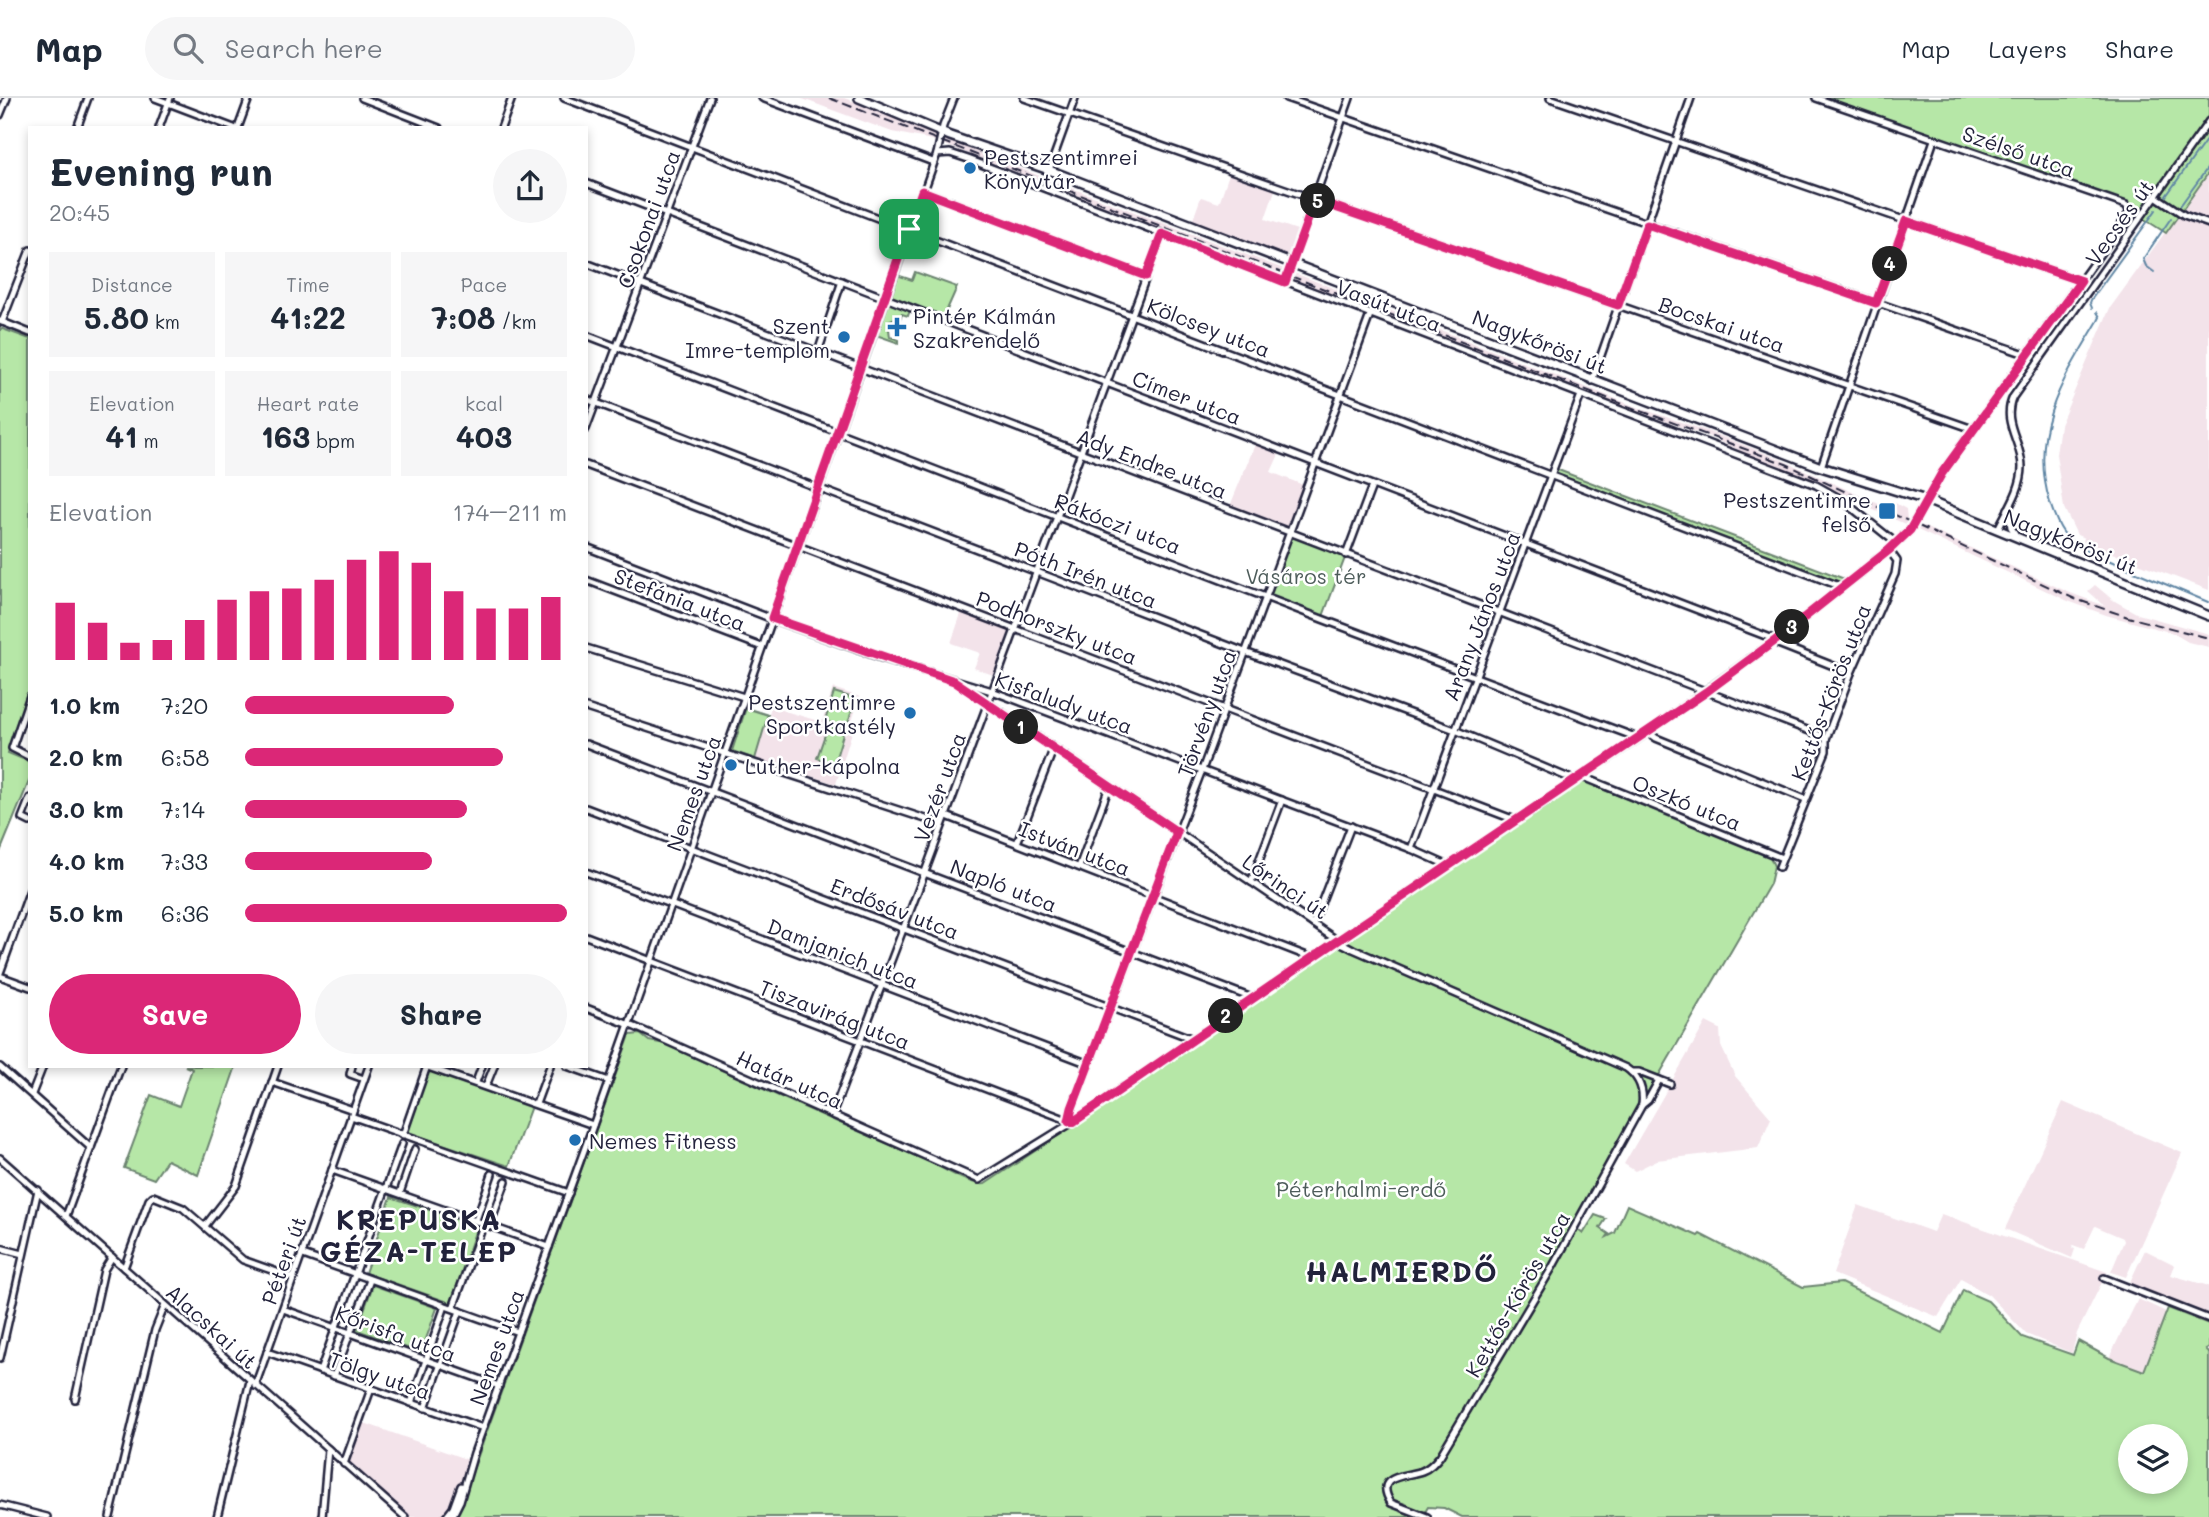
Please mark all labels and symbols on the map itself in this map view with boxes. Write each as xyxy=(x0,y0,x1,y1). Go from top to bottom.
street label: Szélső utca xyxy=(1959,119,2079,183)
place label: Pestszentimrei Könyvtár xyxy=(984,143,1138,194)
street label: Csokonai utca xyxy=(610,146,686,292)
marker: Pestszentimrei Könyvtár xyxy=(962,160,978,176)
street label: Vecsés út xyxy=(2079,174,2159,270)
pin: 5 xyxy=(1300,184,1336,218)
pin xyxy=(879,199,939,259)
pin: 4 xyxy=(1872,246,1908,282)
street label: Vasút utca xyxy=(1333,273,1445,337)
street label: Bocskai utca xyxy=(1655,290,1789,358)
street label: Kölcsey utca xyxy=(1144,291,1274,363)
place label: Pintér Kálmán Szakrendelő xyxy=(913,302,1056,353)
street label: Nagykőrösi út xyxy=(1469,303,1611,379)
place label: Szent Imre-templom xyxy=(685,312,830,363)
marker: Pintér Kálmán Szakrendelő xyxy=(887,317,907,337)
marker: Szent Imre-templom xyxy=(836,329,852,345)
street label: Címer utca xyxy=(1129,364,1245,430)
street label: Ady Endre utca xyxy=(1073,422,1231,504)
street label: Rákóczi utca xyxy=(1051,486,1185,560)
place label: Pestszentimre felső xyxy=(1723,486,1871,537)
marker: Pestszentimre felső xyxy=(1877,501,1897,521)
street label: Nagykőrösi út xyxy=(2000,502,2142,580)
street label: Arany János utca xyxy=(1436,527,1526,705)
street label: Póth Irén utca xyxy=(1011,534,1161,614)
street label: Stefánia utca xyxy=(611,562,749,636)
park label: Vásáros tér xyxy=(1246,562,1366,589)
street label: Podhorszky utca xyxy=(973,584,1141,670)
street label: Kettős-Körös utca xyxy=(1784,600,1876,784)
pin: 3 xyxy=(1774,610,1810,644)
street label: Törvény utca xyxy=(1170,646,1242,780)
street label: Kisfaludy utca xyxy=(991,665,1137,739)
place label: Pestszentimre Sportkastély xyxy=(748,688,896,739)
marker: Pestszentimre Sportkastély xyxy=(902,705,918,721)
pin: 1 xyxy=(1004,710,1038,744)
street label: Vezér utca xyxy=(907,729,971,845)
street label: Nemes utca xyxy=(660,731,726,855)
place label: Luther-kápolna xyxy=(745,752,901,779)
marker: Luther-kápolna xyxy=(723,757,739,773)
street label: Oszkó utca xyxy=(1629,768,1745,836)
street label: István utca xyxy=(1016,815,1134,881)
street label: Lőrinci út xyxy=(1238,847,1334,925)
street label: Napló utca xyxy=(947,852,1061,918)
street label: Erdősáv utca xyxy=(827,871,963,945)
street label: Damjanich utca xyxy=(764,912,922,994)
street label: Tiszavirág utca xyxy=(756,973,914,1055)
pin: 2 xyxy=(1208,998,1244,1034)
street label: Határ utca xyxy=(733,1044,847,1114)
place label: Nemes Fitness xyxy=(589,1127,737,1154)
marker: Nemes Fitness xyxy=(567,1132,583,1148)
park label: Péterhalmi-erdő xyxy=(1276,1175,1446,1202)
district label: KREPUSKA GÉZA-TELEP xyxy=(320,1201,518,1269)
street label: Kettős-Körös utca xyxy=(1459,1206,1575,1382)
street label: Péteri út xyxy=(254,1212,312,1308)
district label: HALMIERDŐ xyxy=(1305,1253,1499,1289)
street label: Alacskai út xyxy=(161,1278,263,1374)
street label: Nemes utca xyxy=(463,1285,529,1409)
street label: Kőrisfa utca xyxy=(332,1299,460,1367)
street label: Tölgy utca xyxy=(326,1345,434,1405)

